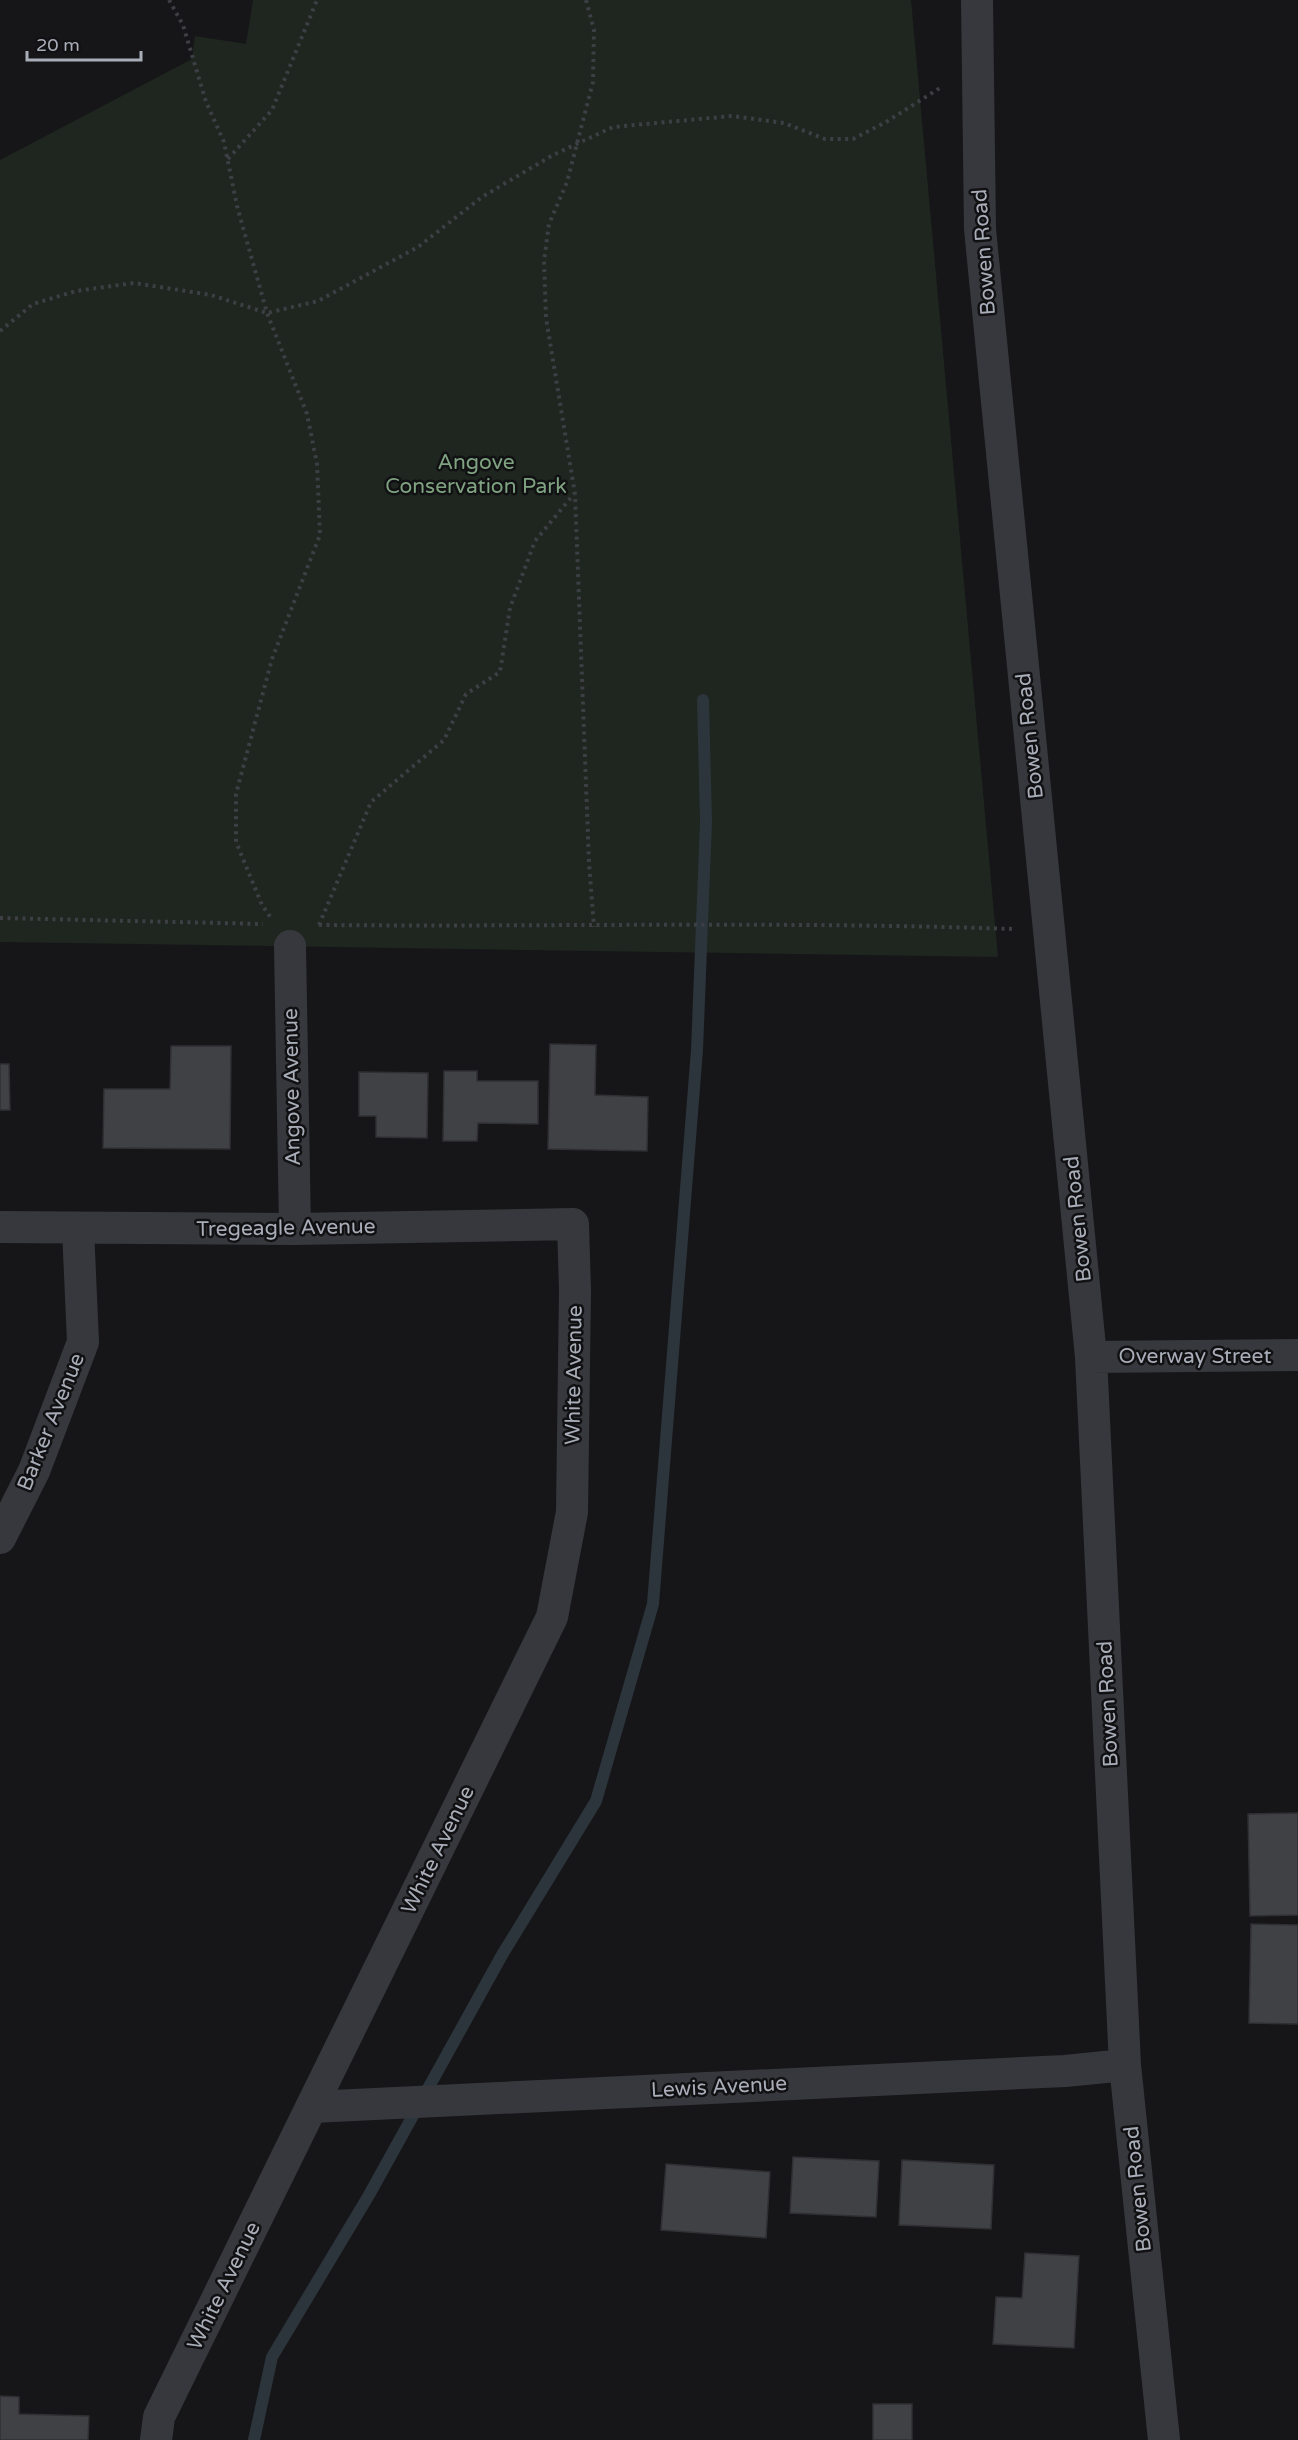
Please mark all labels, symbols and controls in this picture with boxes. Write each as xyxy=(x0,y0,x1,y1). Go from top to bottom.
scale bar xyxy=(27,24,141,62)
text: 20 m xyxy=(36,34,80,56)
street label: Bowen Road xyxy=(967,188,1001,316)
park label: Angove Conservation Park xyxy=(385,450,567,499)
street label: Bowen Road xyxy=(1011,672,1049,800)
street label: Angove Avenue xyxy=(278,1008,306,1166)
street label: Bowen Road xyxy=(1059,1155,1097,1283)
street label: Tregeagle Avenue xyxy=(196,1214,376,1242)
street label: White Avenue xyxy=(560,1305,588,1445)
street label: Overway Street xyxy=(1119,1344,1271,1369)
street label: Barker Avenue xyxy=(12,1349,90,1494)
street label: Bowen Road xyxy=(1092,1640,1124,1768)
street label: White Avenue xyxy=(396,1782,480,1918)
street label: Lewis Avenue xyxy=(650,2071,788,2103)
street label: Bowen Road xyxy=(1119,2125,1157,2253)
street label: White Avenue xyxy=(182,2218,266,2354)

